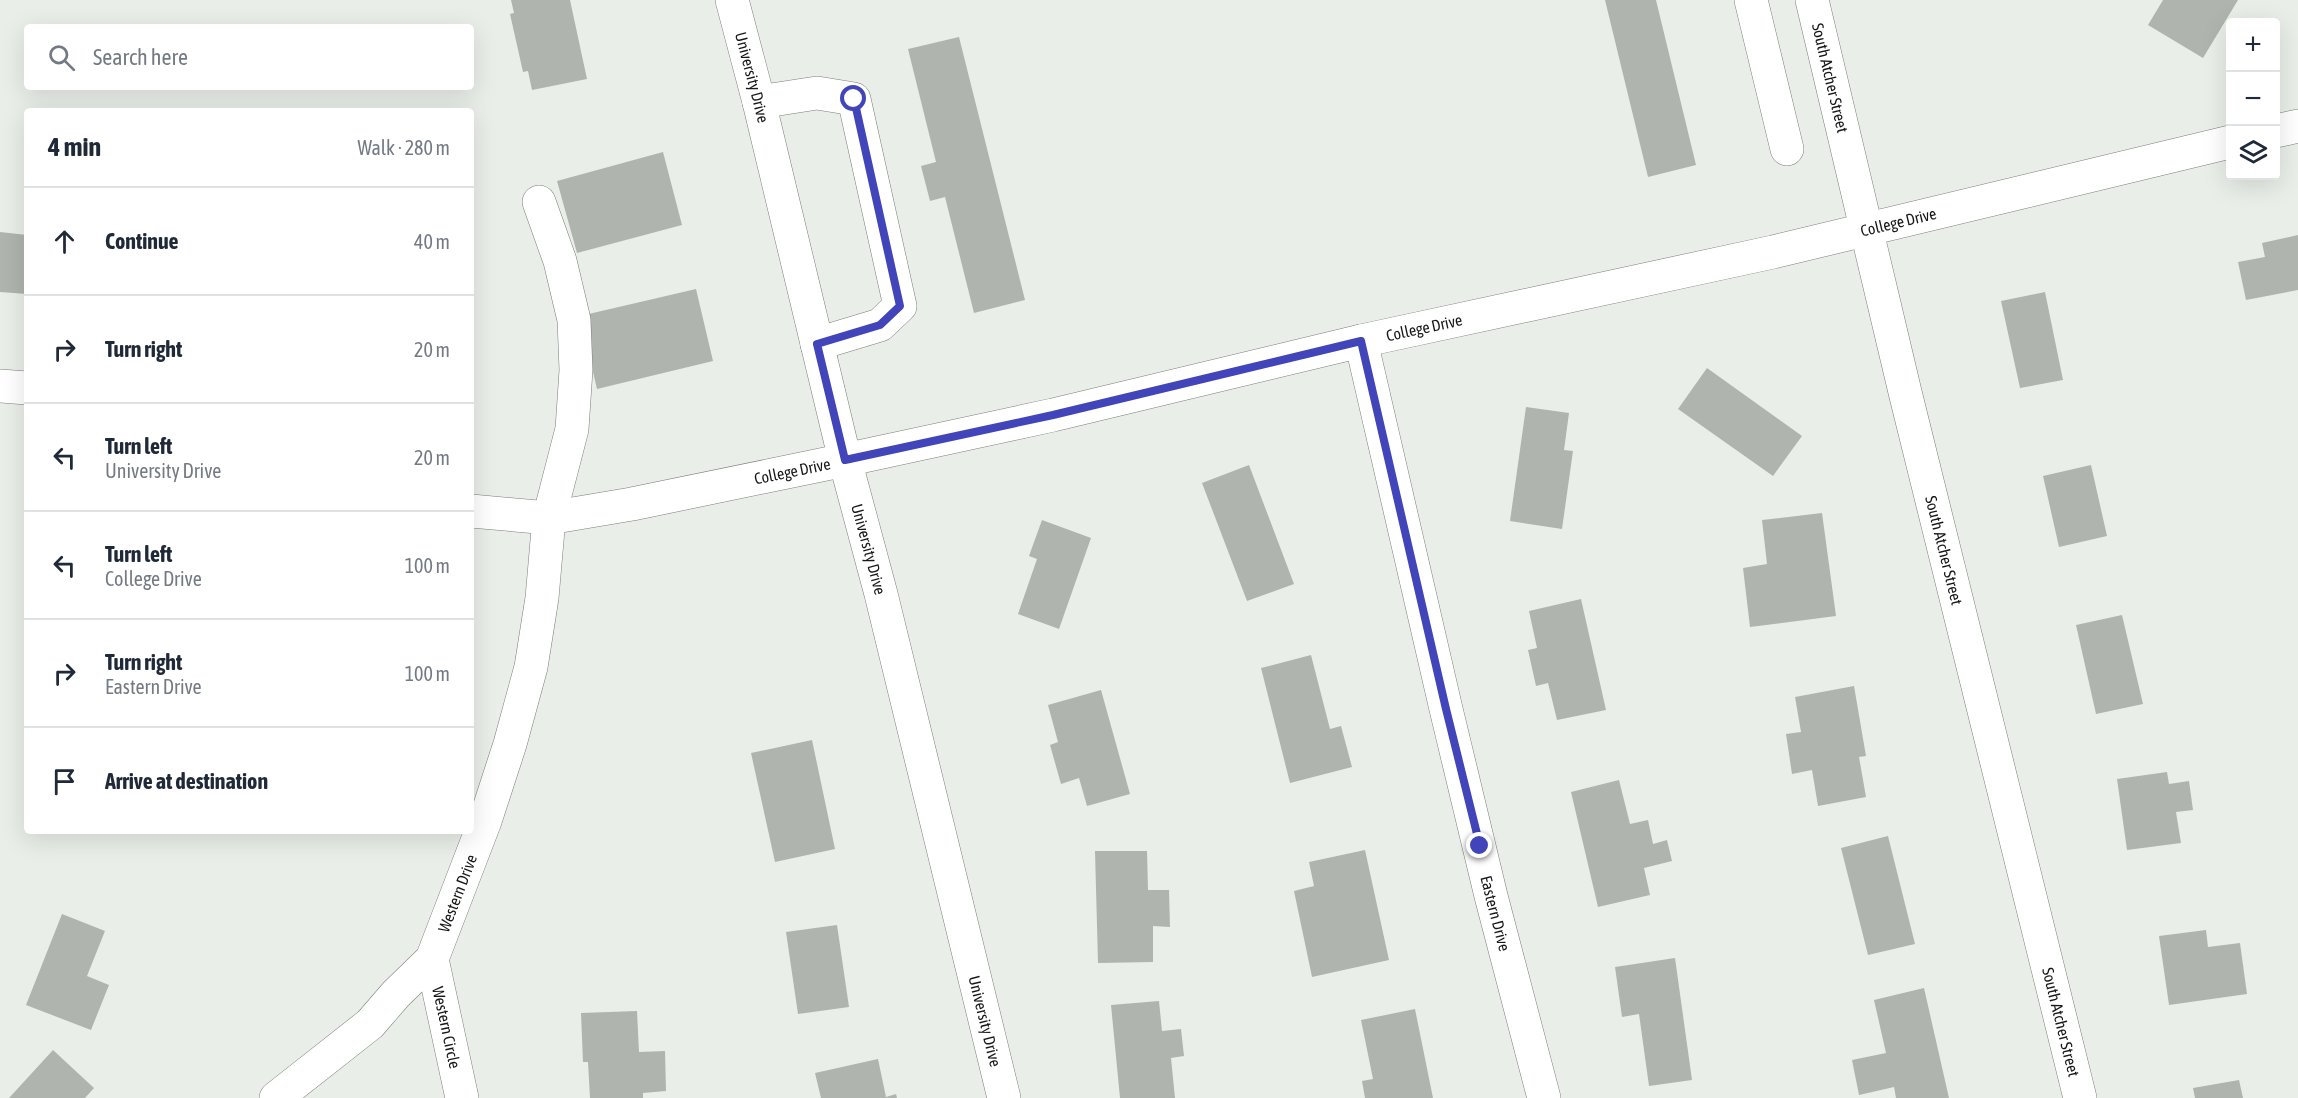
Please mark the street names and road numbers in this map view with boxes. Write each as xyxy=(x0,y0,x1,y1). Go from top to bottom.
street label: South Atcher Street xyxy=(1809,21,1852,135)
street label: University Drive xyxy=(732,30,773,125)
street label: College Drive xyxy=(1859,204,1938,240)
street label: College Drive xyxy=(1384,310,1464,344)
street label: College Drive xyxy=(752,454,832,488)
street label: South Atcher Street xyxy=(1922,494,1967,607)
street label: University Drive xyxy=(848,502,890,596)
street label: Western Drive xyxy=(434,852,480,935)
street label: Eastern Drive xyxy=(1477,874,1514,953)
street label: South Atcher Street xyxy=(2039,966,2083,1079)
street label: University Drive xyxy=(965,974,1005,1068)
street label: Western Circle xyxy=(429,985,464,1070)

